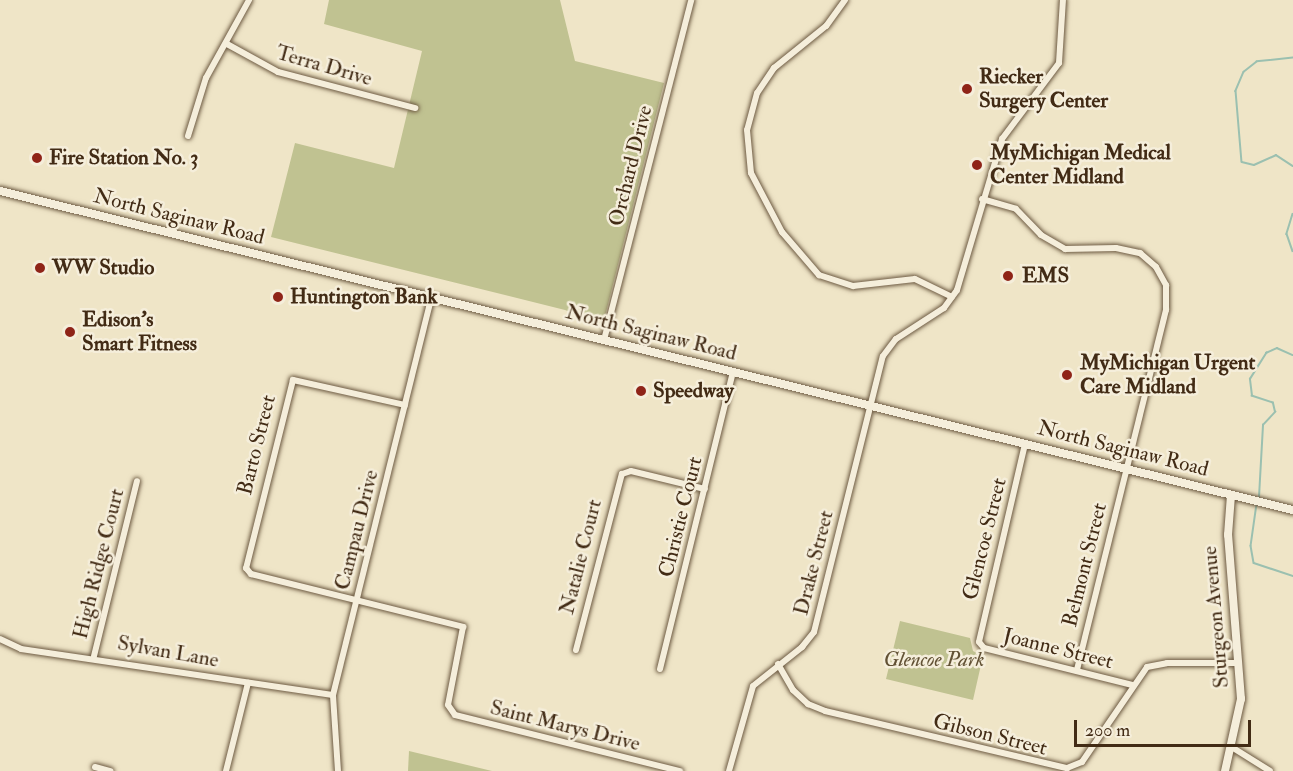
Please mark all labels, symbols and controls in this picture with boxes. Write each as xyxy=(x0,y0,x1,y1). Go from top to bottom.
street label: Terra Drive xyxy=(273,40,375,92)
place label: Riecker Surgery Center xyxy=(979,64,1108,114)
marker: Riecker Surgery Center xyxy=(960,82,974,96)
street label: Orchard Drive xyxy=(604,103,658,229)
place label: MyMichigan Medical Center Midland xyxy=(990,140,1171,190)
place label: Fire Station No. 3 xyxy=(49,145,198,171)
marker: Fire Station No. 3 xyxy=(30,151,44,165)
marker: MyMichigan Medical Center Midland xyxy=(968,156,986,174)
street label: North Saginaw Road xyxy=(91,184,267,250)
place label: WW Studio xyxy=(52,255,154,281)
marker: WW Studio xyxy=(33,261,47,275)
place label: EMS xyxy=(1022,263,1069,289)
marker: EMS xyxy=(999,267,1017,285)
place label: Huntington Bank xyxy=(290,284,438,310)
marker: Huntington Bank xyxy=(271,290,285,304)
street label: North Saginaw Road xyxy=(563,300,739,366)
place label: Edison's Smart Fitness xyxy=(82,307,197,357)
marker: Edison's Smart Fitness xyxy=(63,325,77,339)
place label: MyMichigan Urgent Care Midland xyxy=(1080,350,1255,400)
marker: MyMichigan Urgent Care Midland xyxy=(1058,366,1076,384)
place label: Speedway xyxy=(653,378,734,404)
marker: Speedway xyxy=(634,384,648,398)
street label: Barto Street xyxy=(232,392,282,498)
street label: North Saginaw Road xyxy=(1035,416,1211,482)
street label: Christie Court xyxy=(654,454,708,580)
street label: Campau Drive xyxy=(330,467,384,593)
street label: Glencoe Street xyxy=(958,475,1012,603)
street label: High Ridge Court xyxy=(68,486,130,642)
street label: Natalie Court xyxy=(555,497,607,617)
street label: Belmont Street xyxy=(1057,500,1113,630)
street label: Drake Street xyxy=(789,508,839,618)
street label: Sturgeon Avenue xyxy=(1197,545,1235,689)
street label: Joanne Street xyxy=(1000,623,1116,675)
street label: Sylvan Lane xyxy=(115,631,221,673)
park label: Glencoe Park xyxy=(883,647,985,673)
street label: Saint Marys Drive xyxy=(488,695,642,757)
scale bar xyxy=(1077,708,1254,746)
street label: Gibson Street xyxy=(930,709,1050,761)
text: 200 m xyxy=(1085,719,1130,742)

